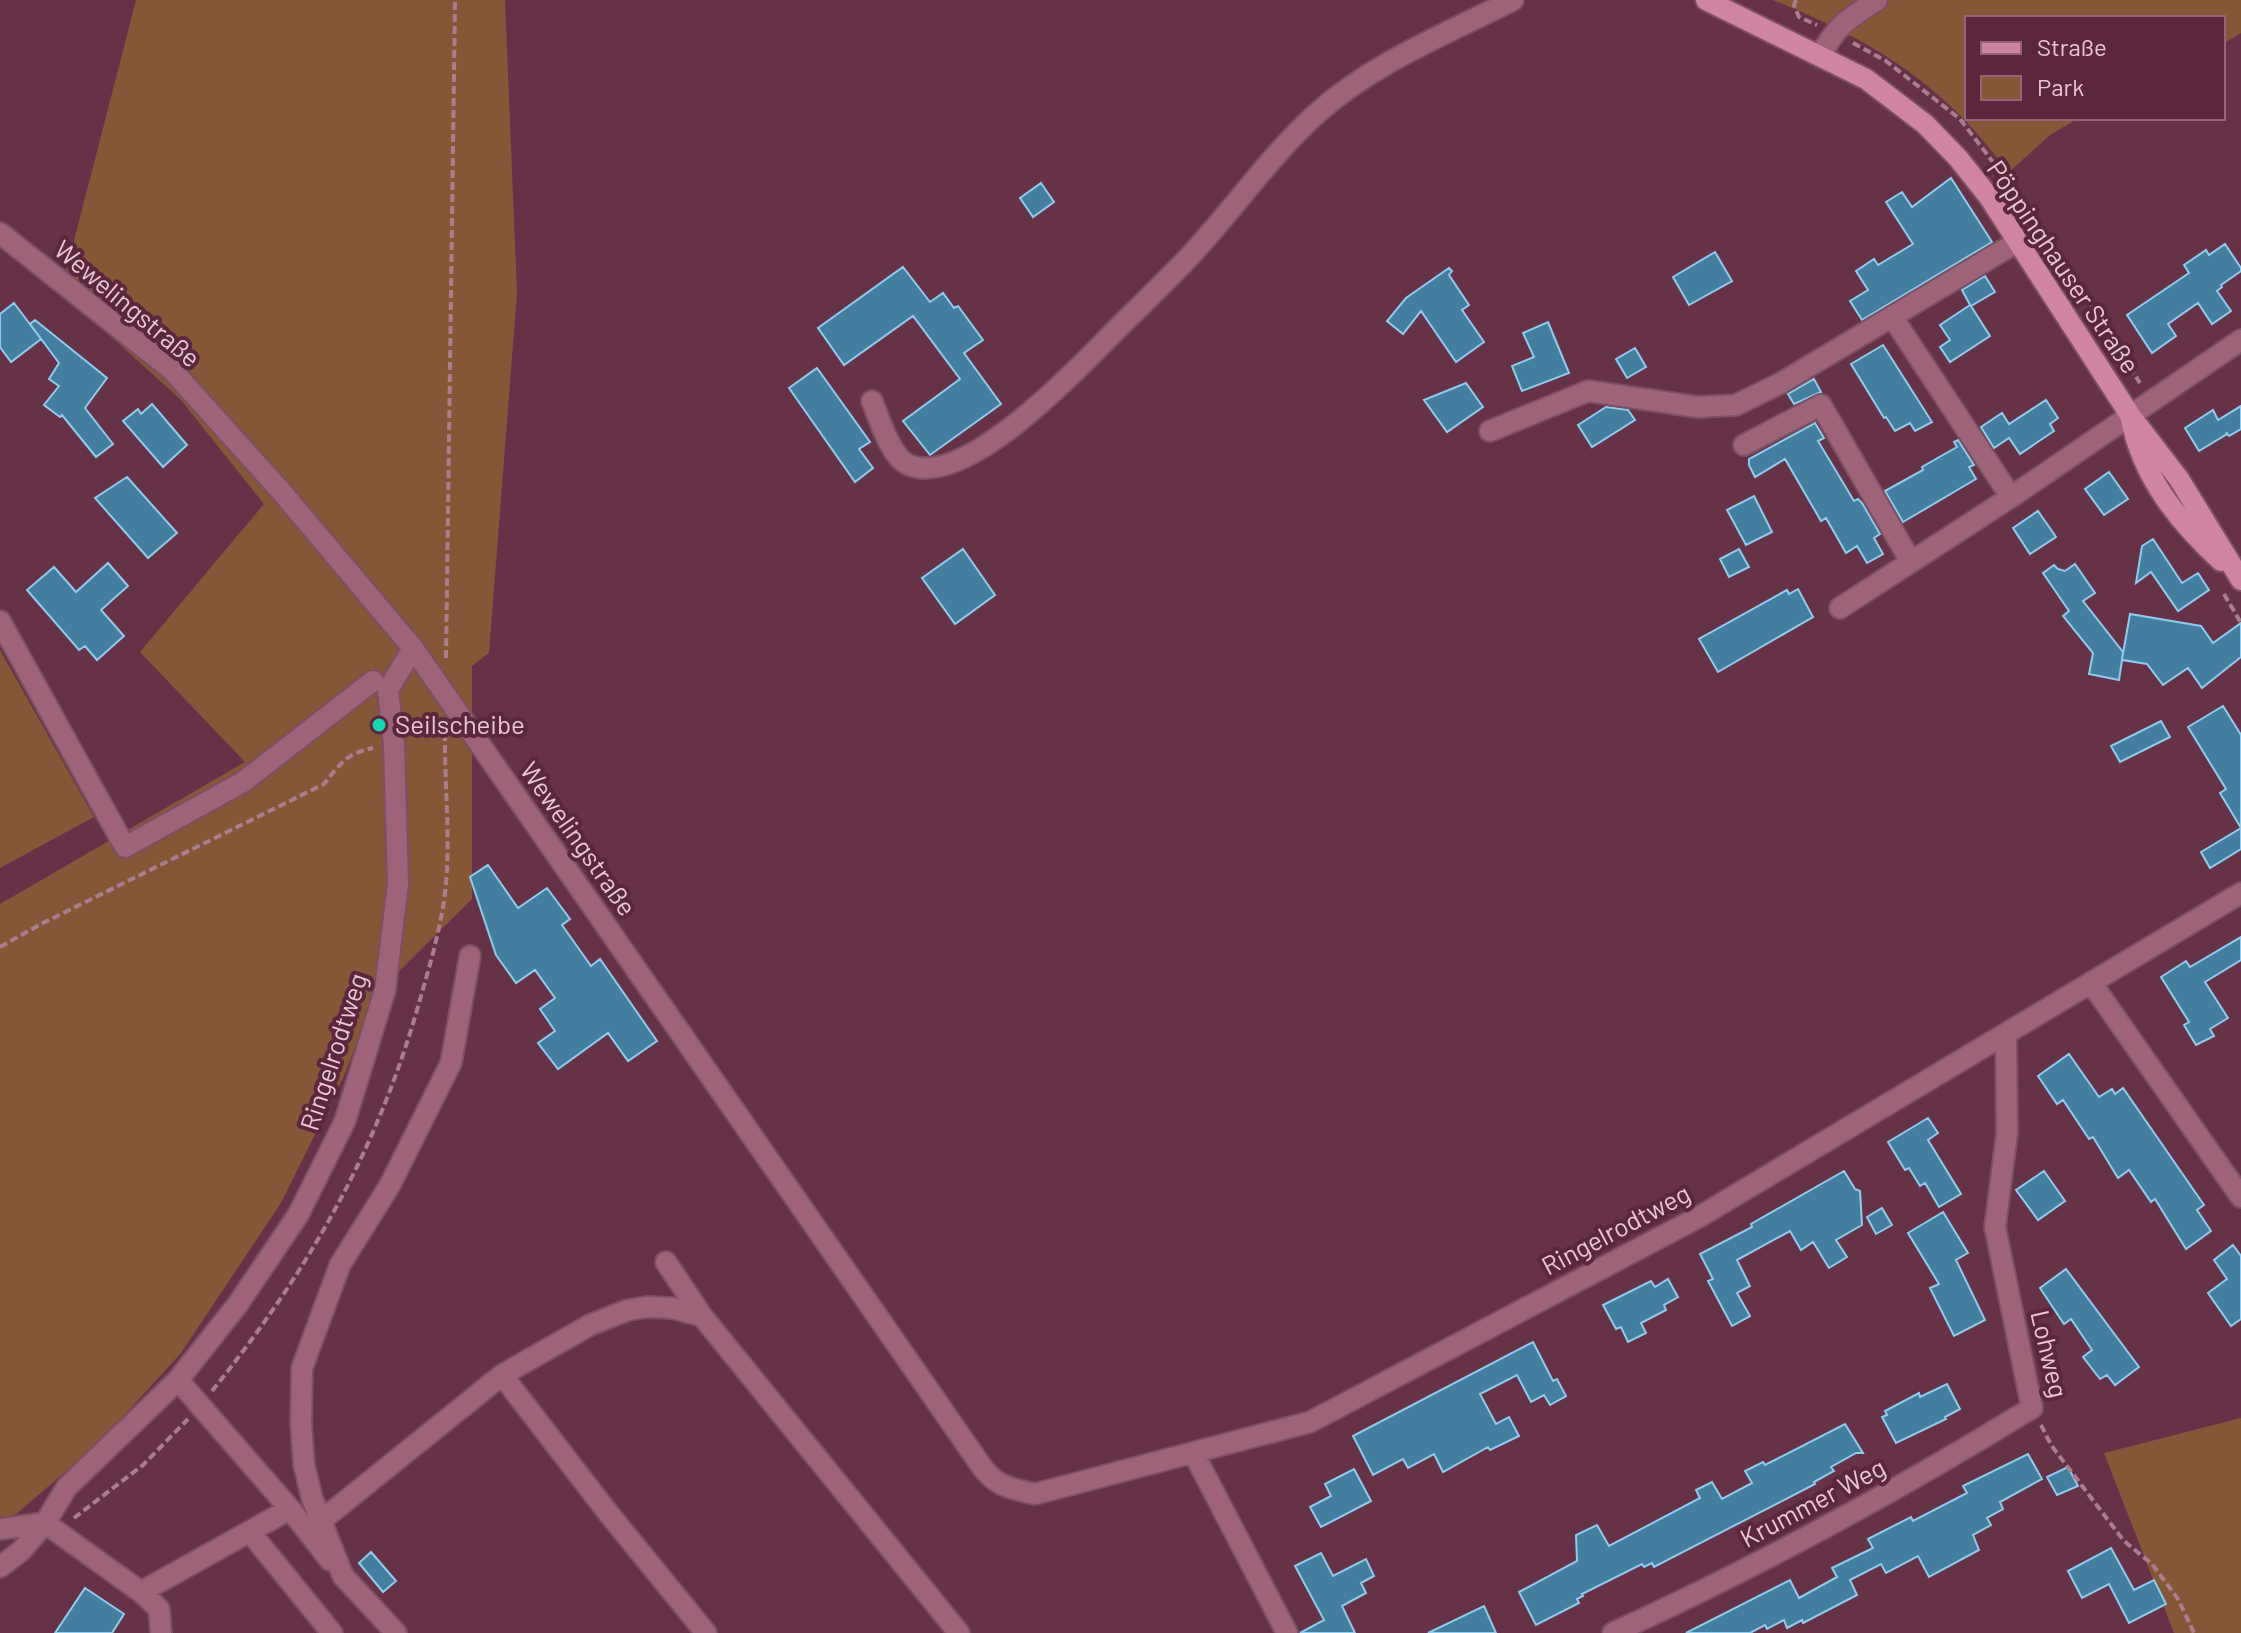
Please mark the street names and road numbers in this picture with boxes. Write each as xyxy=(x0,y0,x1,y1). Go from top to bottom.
street label: Pöppinghauser Straße xyxy=(1981,154,2147,378)
street label: Wewelingstraße xyxy=(49,233,207,373)
street label: Wewelingstraße xyxy=(515,755,644,921)
street label: Ringelrodtweg xyxy=(293,969,373,1134)
street label: Ringelrodtweg xyxy=(1536,1177,1695,1281)
street label: Lohweg xyxy=(2025,1307,2076,1400)
street label: Krummer Weg xyxy=(1734,1450,1890,1553)

